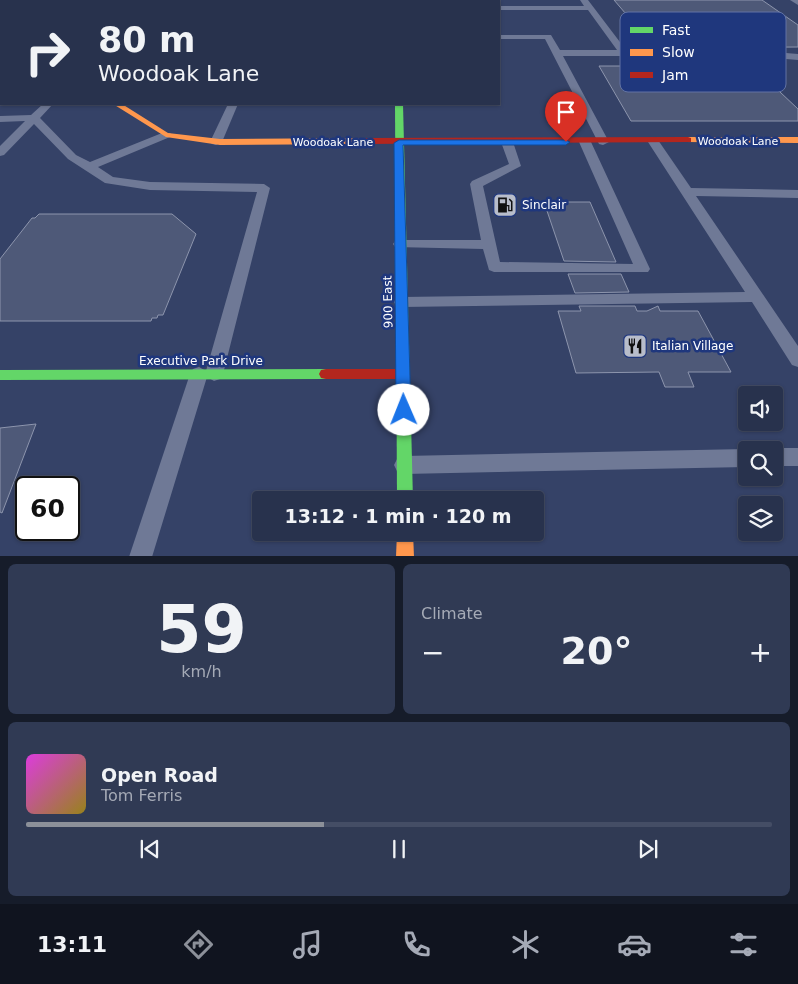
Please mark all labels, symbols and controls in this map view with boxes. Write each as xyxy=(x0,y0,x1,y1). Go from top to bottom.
legend xyxy=(620,12,786,92)
icon: right xyxy=(15,20,80,85)
text: 80 m xyxy=(98,20,195,60)
text: Fast xyxy=(662,22,691,38)
text: Slow xyxy=(662,44,695,60)
text: Woodoak Lane xyxy=(98,61,259,86)
text: Jam xyxy=(661,67,688,83)
pin xyxy=(545,91,587,142)
icon: arrive xyxy=(552,98,580,126)
street label: Woodoak Lane xyxy=(698,135,779,148)
street label: Woodoak Lane xyxy=(293,136,374,149)
fuel station icon: Sinclair xyxy=(492,192,518,218)
place label: Sinclair xyxy=(522,198,566,212)
street label: 900 East xyxy=(381,275,395,328)
restaurant icon: Italian Village xyxy=(622,333,648,359)
place label: Italian Village xyxy=(652,339,733,353)
street label: Executive Park Drive xyxy=(139,354,263,368)
position arrow xyxy=(377,383,429,435)
map controls xyxy=(738,386,783,541)
button: sound xyxy=(738,386,783,431)
button: search xyxy=(738,441,783,486)
speed limit sign: 60 xyxy=(15,476,80,541)
button: layers xyxy=(738,496,783,541)
text: 13:12 · 1 min · 120 m xyxy=(284,505,512,527)
text: 59 xyxy=(156,592,247,667)
text: Climate xyxy=(421,604,483,623)
text: 20° xyxy=(561,629,632,673)
text: − xyxy=(421,636,444,669)
text: + xyxy=(749,636,772,669)
text: km/h xyxy=(181,662,222,681)
text: Open Road xyxy=(101,764,218,786)
text: Tom Ferris xyxy=(101,786,182,805)
icon: previous xyxy=(136,835,164,863)
icon: pause xyxy=(385,835,413,863)
icon: next xyxy=(634,835,662,863)
icon: directions xyxy=(181,927,216,962)
icon: music xyxy=(290,927,325,962)
icon: phone xyxy=(399,927,434,962)
icon: climate xyxy=(508,927,543,962)
icon: car xyxy=(617,927,652,962)
icon: filters xyxy=(726,927,761,962)
text: 13:11 xyxy=(37,932,107,957)

